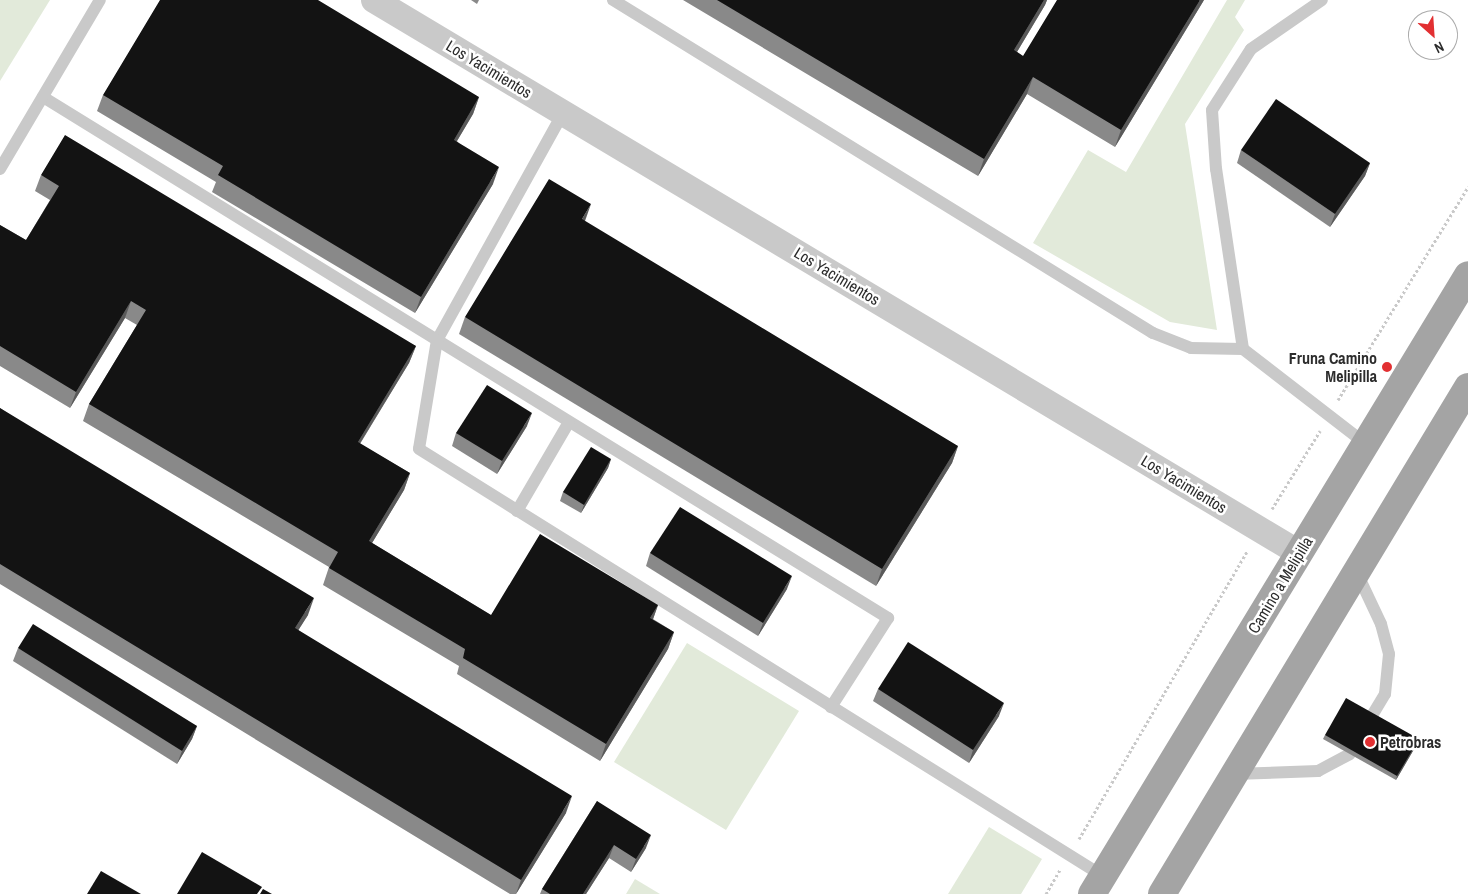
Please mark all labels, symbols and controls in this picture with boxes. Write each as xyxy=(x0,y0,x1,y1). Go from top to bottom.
north arrow xyxy=(1408,10,1458,60)
street label: Los Yacimientos xyxy=(443,36,535,102)
text: N xyxy=(1431,38,1447,57)
street label: Los Yacimientos xyxy=(791,243,883,309)
place label: Fruna Camino Melipilla xyxy=(1289,348,1377,386)
marker: Fruna Camino Melipilla xyxy=(1381,361,1393,373)
street label: Los Yacimientos xyxy=(1138,451,1230,517)
street label: Camino a Melipilla xyxy=(1244,533,1316,637)
place label: Petrobras xyxy=(1380,732,1441,752)
marker: Petrobras xyxy=(1364,736,1376,748)

